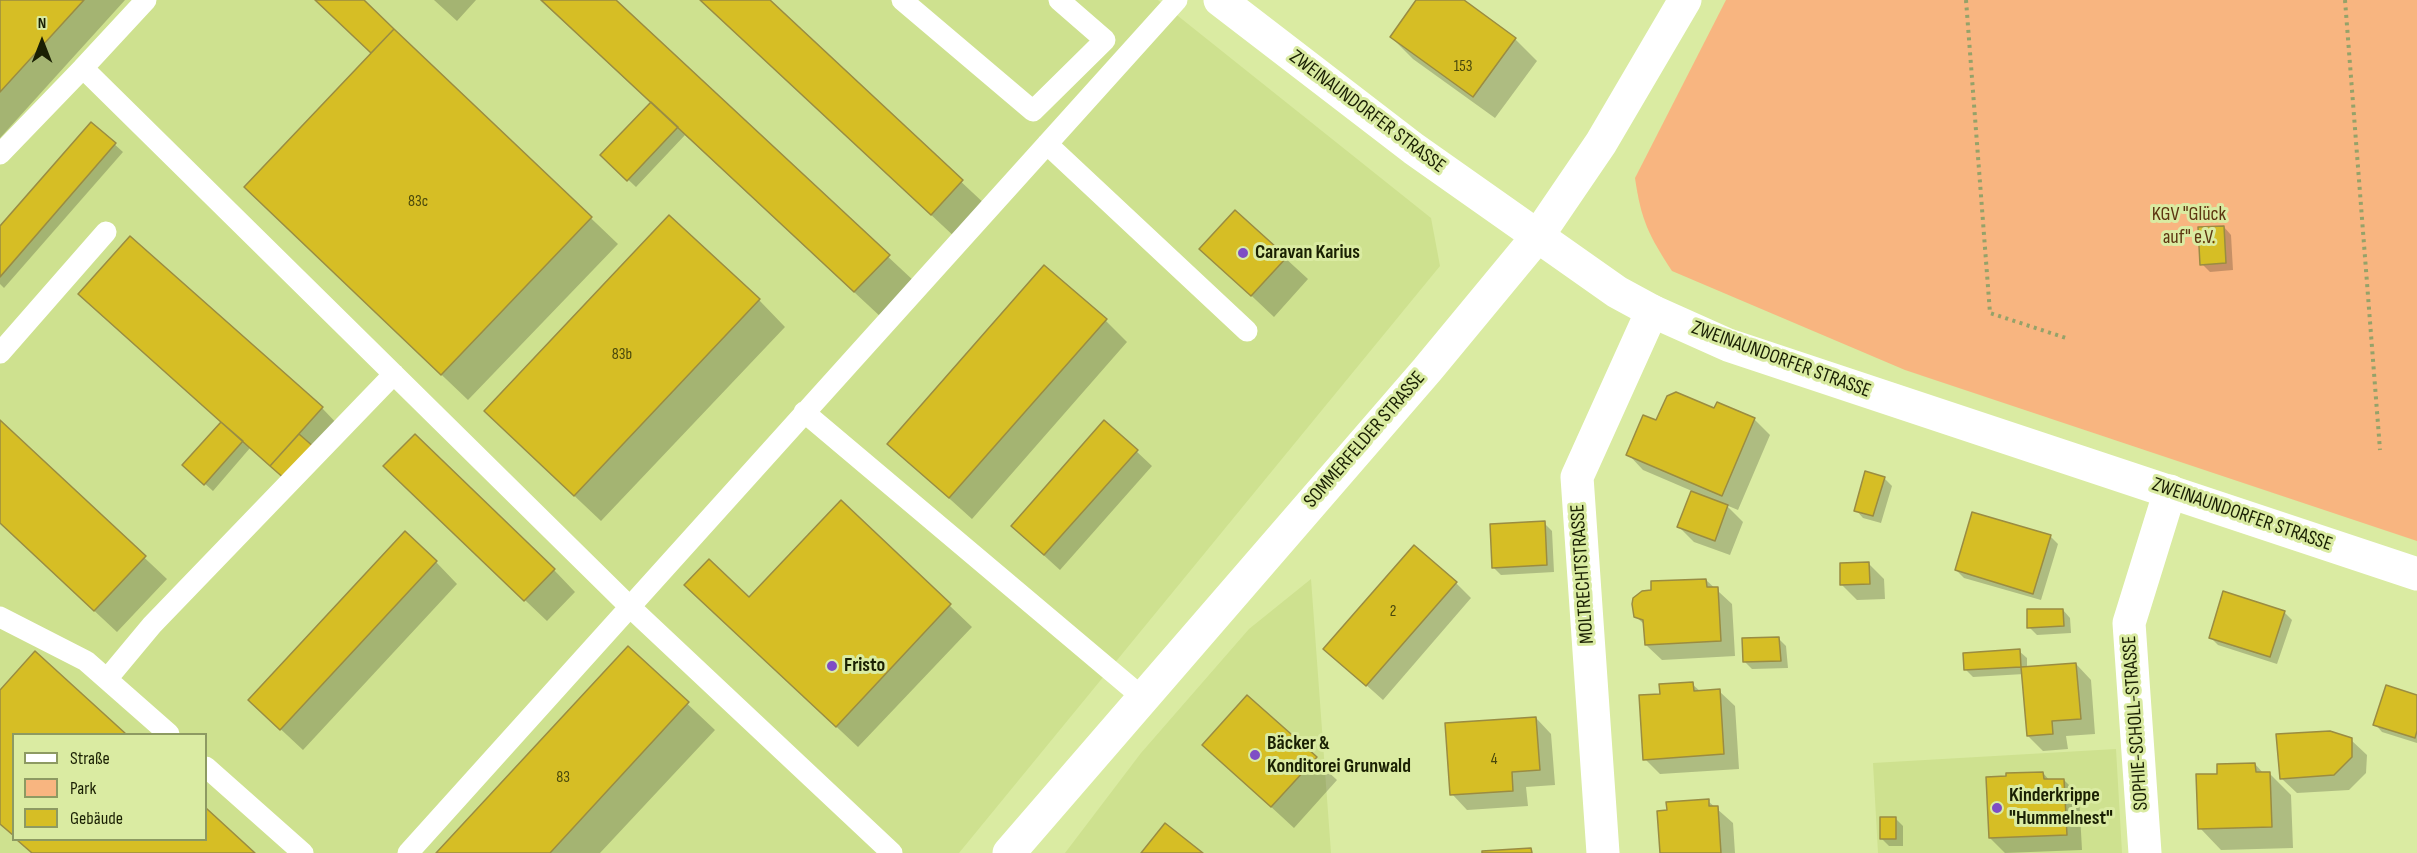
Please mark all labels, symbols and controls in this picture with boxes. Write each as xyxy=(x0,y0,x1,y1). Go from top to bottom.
north arrow xyxy=(12,12,72,72)
text: N xyxy=(38,14,46,33)
street label: ZWEINAUNDORFER STRASSE xyxy=(1284,46,1450,178)
house number: 153 xyxy=(1454,57,1472,77)
house number: 83c xyxy=(408,192,428,212)
park label: KGV "Glück auf" e.V. xyxy=(2152,203,2226,250)
place label: Caravan Karius xyxy=(1255,241,1360,265)
marker: Caravan Karius xyxy=(1236,246,1250,260)
street label: ZWEINAUNDORFER STRASSE xyxy=(1688,316,1874,404)
house number: 83b xyxy=(612,345,632,365)
street label: SOMMERFELDER STRASSE xyxy=(1299,367,1431,513)
street label: ZWEINAUNDORFER STRASSE xyxy=(2149,473,2335,557)
street label: MOLTRECHTSTRASSE xyxy=(1566,503,1600,645)
house number: 2 xyxy=(1390,602,1396,622)
street label: SOPHIE-SCHOLL-STRASSE xyxy=(2118,635,2154,811)
place label: Fristo xyxy=(844,654,885,678)
marker: Fristo xyxy=(825,659,839,673)
place label: Bäcker & Konditorei Grunwald xyxy=(1267,732,1411,779)
legend xyxy=(12,733,207,841)
text: Straße xyxy=(70,748,110,769)
marker: Bäcker & Konditorei Grunwald xyxy=(1248,748,1262,762)
house number: 4 xyxy=(1491,750,1497,770)
house number: 83 xyxy=(556,768,570,788)
text: Park xyxy=(70,778,96,799)
place label: Kinderkrippe "Hummelnest" xyxy=(2009,784,2113,831)
marker: Kinderkrippe "Hummelnest" xyxy=(1990,801,2004,815)
text: Gebäude xyxy=(70,808,123,829)

